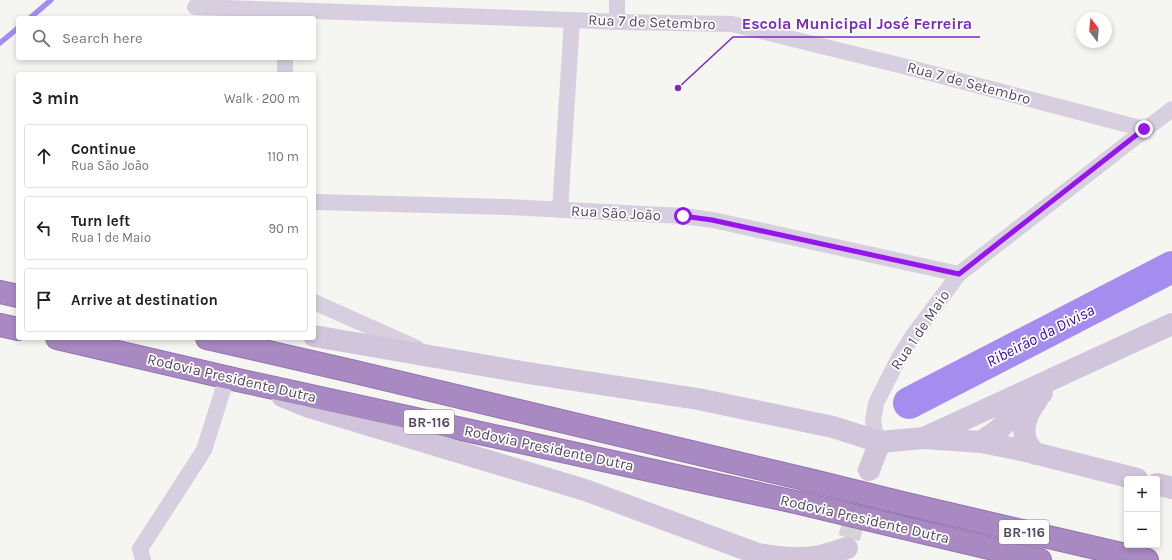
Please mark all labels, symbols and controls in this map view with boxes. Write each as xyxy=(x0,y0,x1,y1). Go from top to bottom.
callout: Escola Municipal José Ferreira xyxy=(733,9,980,37)
street label: Rua 7 de Setembro xyxy=(588,11,716,33)
north arrow xyxy=(1076,12,1112,48)
text: Escola Municipal José Ferreira xyxy=(742,14,972,33)
search box xyxy=(16,16,316,60)
icon: search xyxy=(30,27,52,49)
text: Search here xyxy=(62,29,143,47)
street label: Rua 7 de Setembro xyxy=(905,58,1033,108)
text: 3 min xyxy=(32,88,79,108)
text: Walk · 200 m xyxy=(224,91,300,106)
route end xyxy=(1135,120,1153,138)
text: Continue xyxy=(71,140,136,158)
icon: ahead xyxy=(33,145,55,167)
text: 110 m xyxy=(267,149,299,164)
text: Rua São João xyxy=(71,158,149,173)
street label: Rua São João xyxy=(571,202,661,224)
route start xyxy=(674,207,692,225)
text: Turn left xyxy=(71,212,130,230)
icon: left xyxy=(33,217,55,239)
text: 90 m xyxy=(268,221,299,236)
text: Rua 1 de Maio xyxy=(71,230,151,245)
street label: Rua 1 de Maio xyxy=(887,287,953,373)
icon: arrive xyxy=(33,289,55,311)
text: Arrive at destination xyxy=(71,291,218,309)
water label: Ribeirão da Divisa xyxy=(983,300,1098,371)
street label: Rodovia Presidente Dutra xyxy=(146,350,318,406)
road number: BR-116 xyxy=(404,410,454,434)
street label: Rodovia Presidente Dutra xyxy=(463,421,635,475)
map controls xyxy=(1124,476,1160,548)
button: + xyxy=(1124,476,1160,512)
street label: Rodovia Presidente Dutra xyxy=(779,491,951,547)
button: − xyxy=(1124,512,1160,548)
road number: BR-116 xyxy=(999,520,1049,544)

